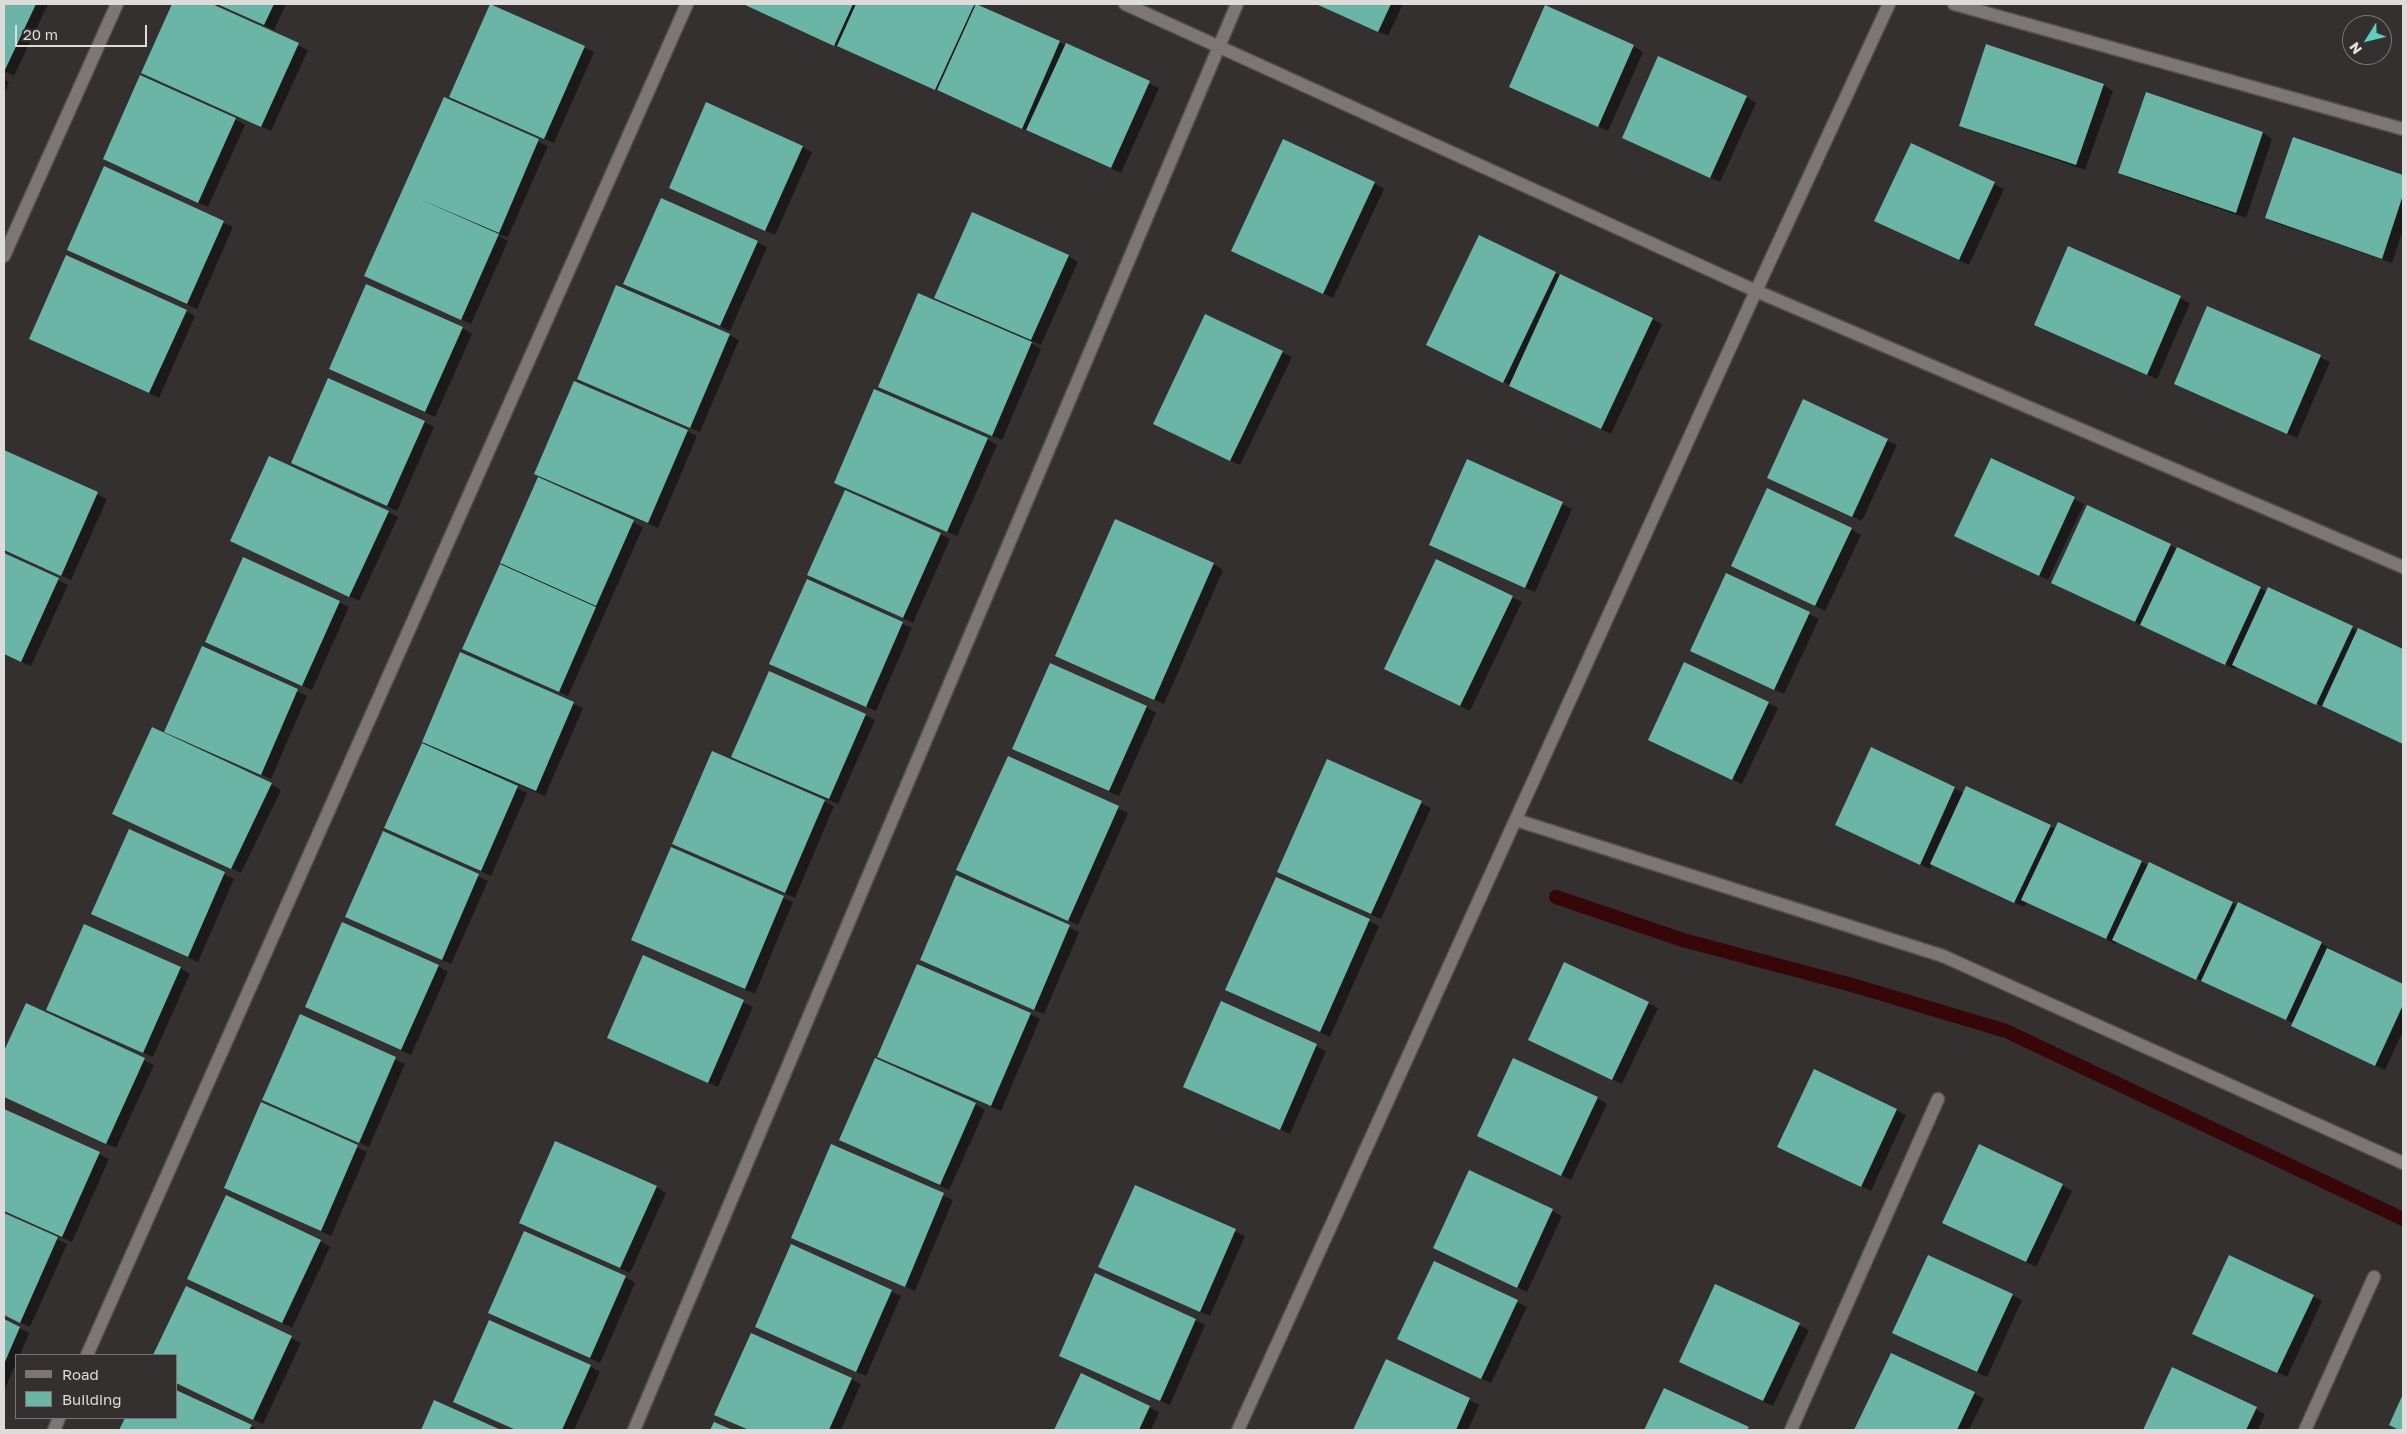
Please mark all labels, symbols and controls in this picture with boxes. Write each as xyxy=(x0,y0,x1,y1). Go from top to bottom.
scale bar xyxy=(18,15,150,47)
north arrow xyxy=(2342,15,2392,65)
text: 20 m xyxy=(23,25,58,43)
text: N xyxy=(2345,39,2365,58)
legend xyxy=(15,1354,178,1419)
text: Road xyxy=(62,1365,99,1383)
text: Building xyxy=(62,1390,122,1408)

